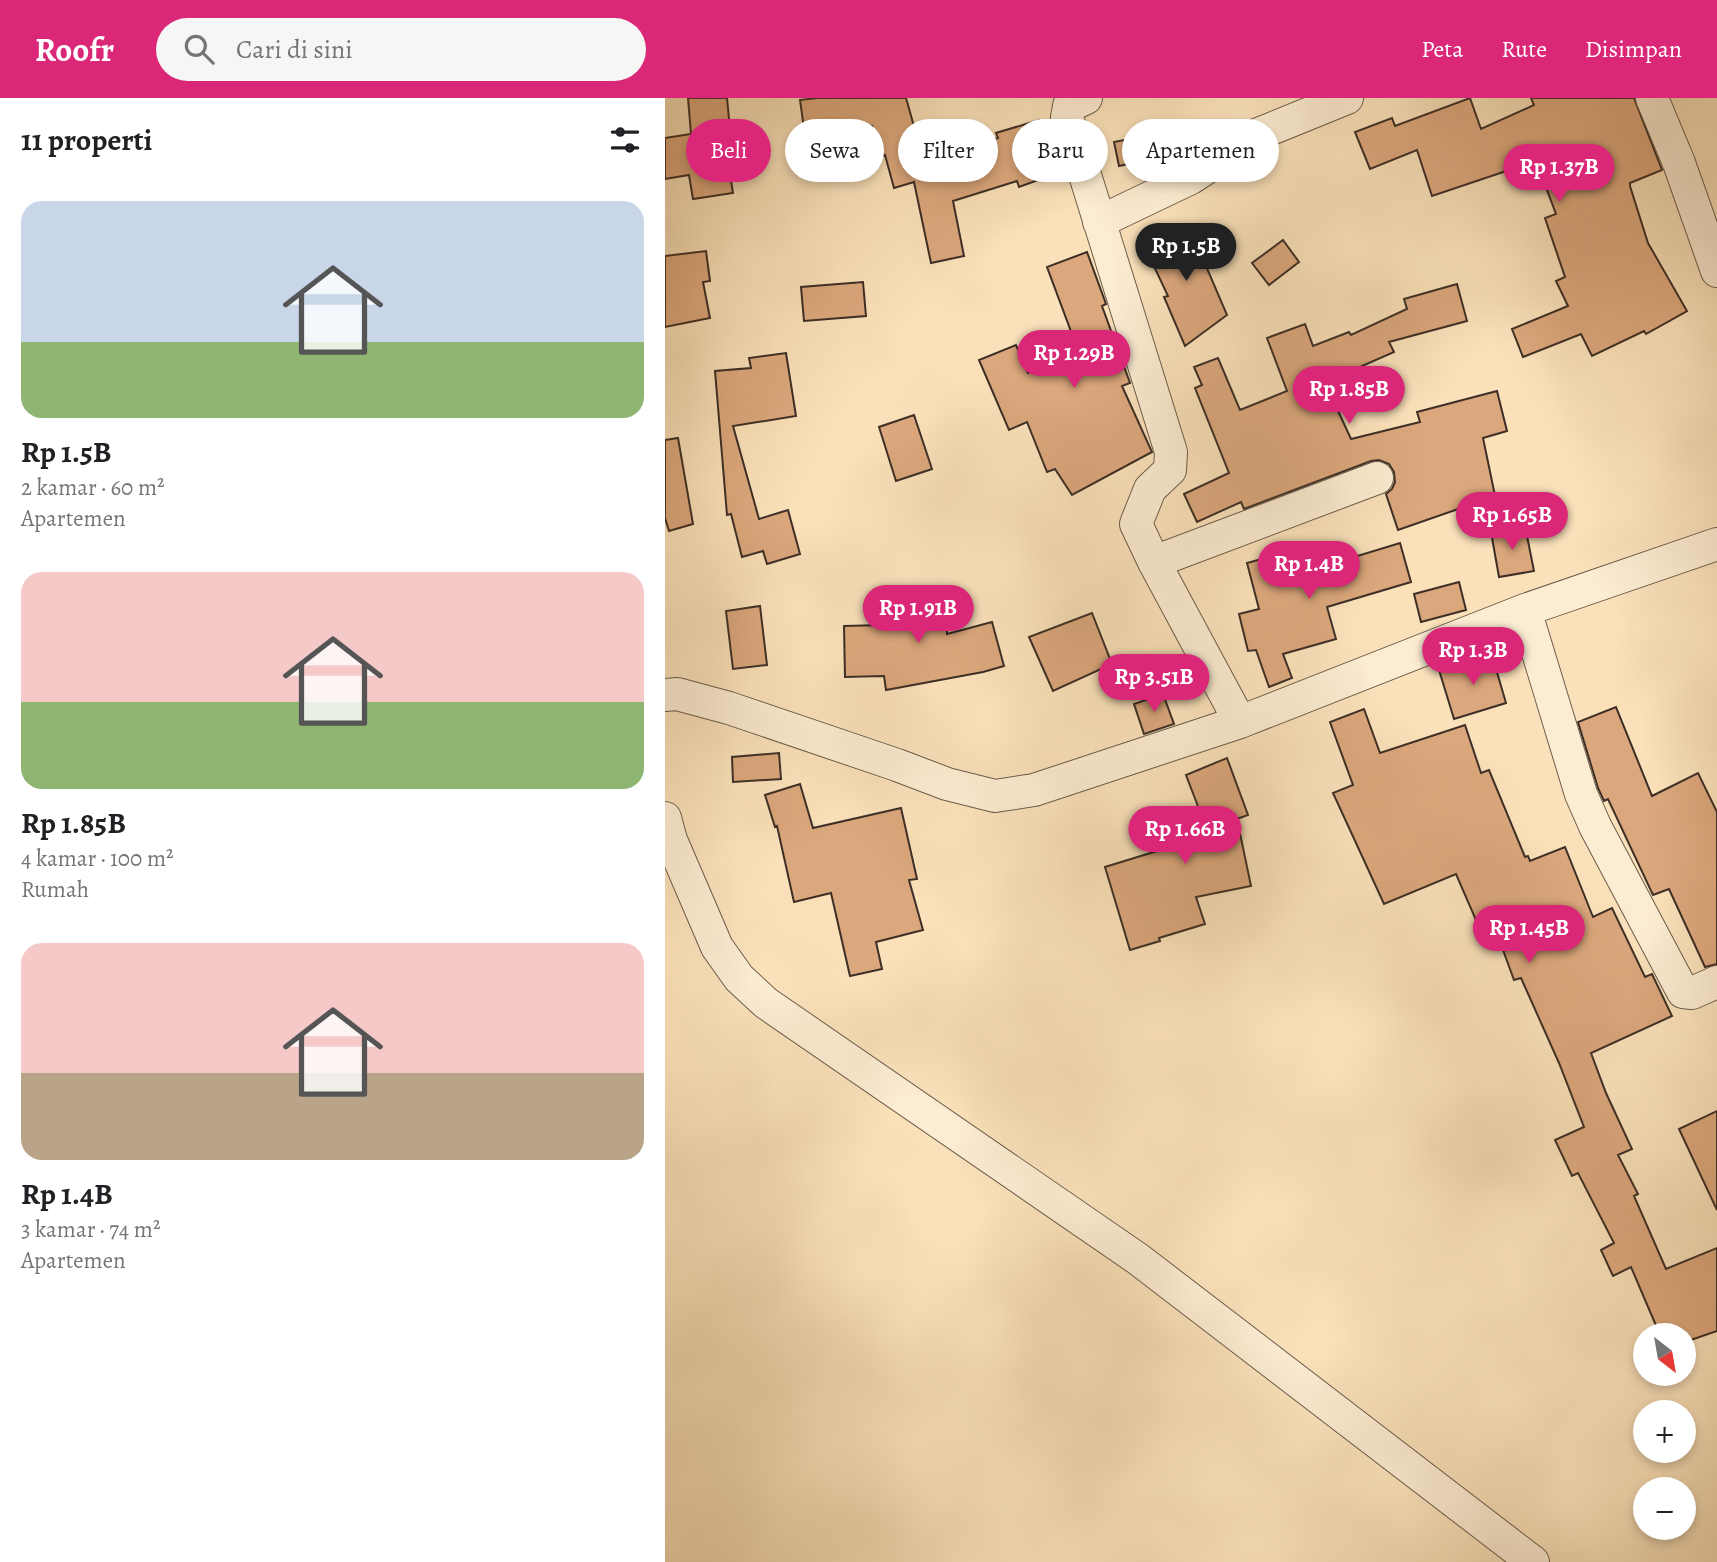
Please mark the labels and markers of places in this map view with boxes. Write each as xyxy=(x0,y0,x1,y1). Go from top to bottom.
pin: Rp 1.37B xyxy=(1487,144,1631,204)
pin: Rp 1.5B xyxy=(1121,223,1251,283)
pin: Rp 1.29B xyxy=(1002,330,1146,390)
pin: Rp 1.85B xyxy=(1277,366,1421,426)
pin: Rp 1.65B xyxy=(1440,492,1584,552)
pin: Rp 1.4B xyxy=(1244,542,1374,601)
pin: Rp 1.91B xyxy=(846,586,990,645)
pin: Rp 1.3B xyxy=(1408,628,1538,687)
pin: Rp 3.51B xyxy=(1082,654,1226,714)
pin: Rp 1.66B xyxy=(1113,806,1257,866)
pin: Rp 1.45B xyxy=(1457,906,1601,965)

